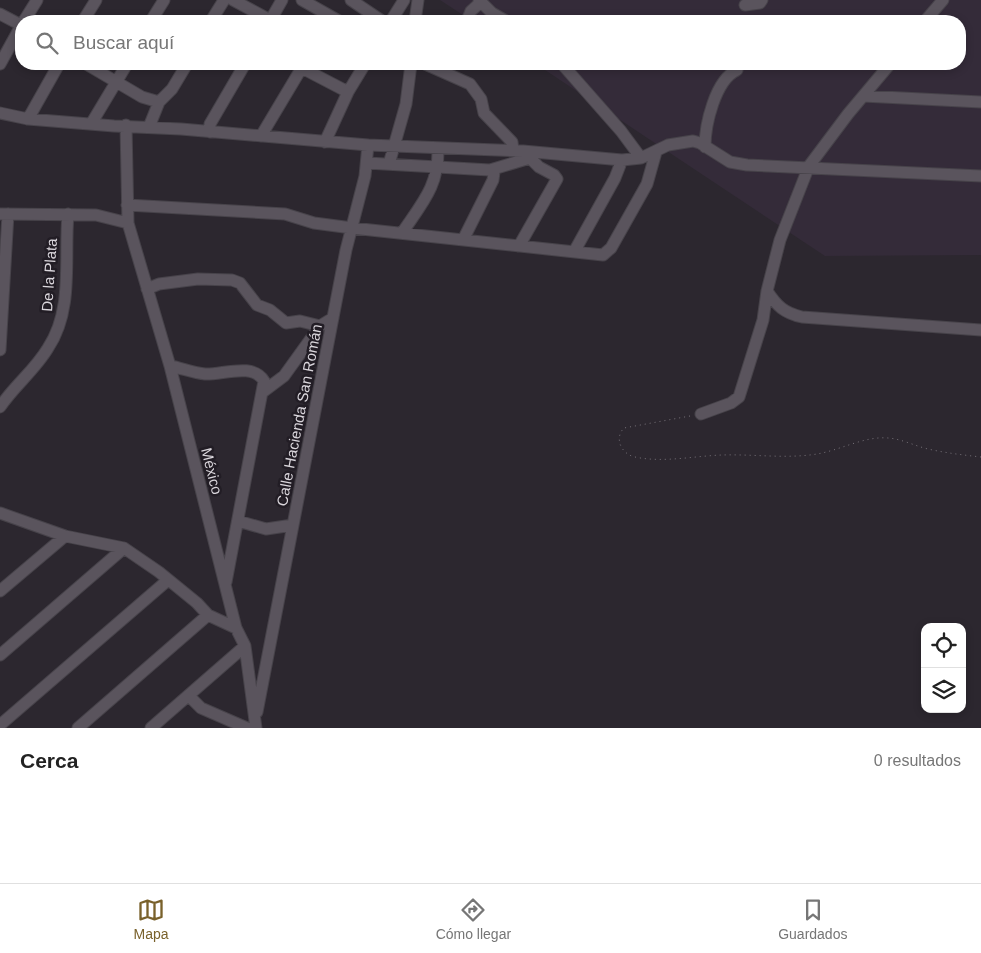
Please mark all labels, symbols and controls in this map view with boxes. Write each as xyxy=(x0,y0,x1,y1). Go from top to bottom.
search box xyxy=(15,15,966,70)
icon: search xyxy=(33,29,61,57)
text: Buscar aquí xyxy=(73,32,174,53)
street label: De la Plata xyxy=(38,237,60,312)
street label: Calle Hacienda San Román xyxy=(273,323,325,507)
street label: México xyxy=(198,446,226,496)
map controls xyxy=(921,623,966,713)
button: locate xyxy=(921,623,966,668)
button: layers xyxy=(921,668,966,713)
text: Cerca xyxy=(20,749,78,772)
text: 0 resultados xyxy=(874,752,961,769)
tab: Mapa xyxy=(134,896,169,942)
tab: Cómo llegar xyxy=(436,896,511,942)
tab: Guardados xyxy=(778,896,847,942)

